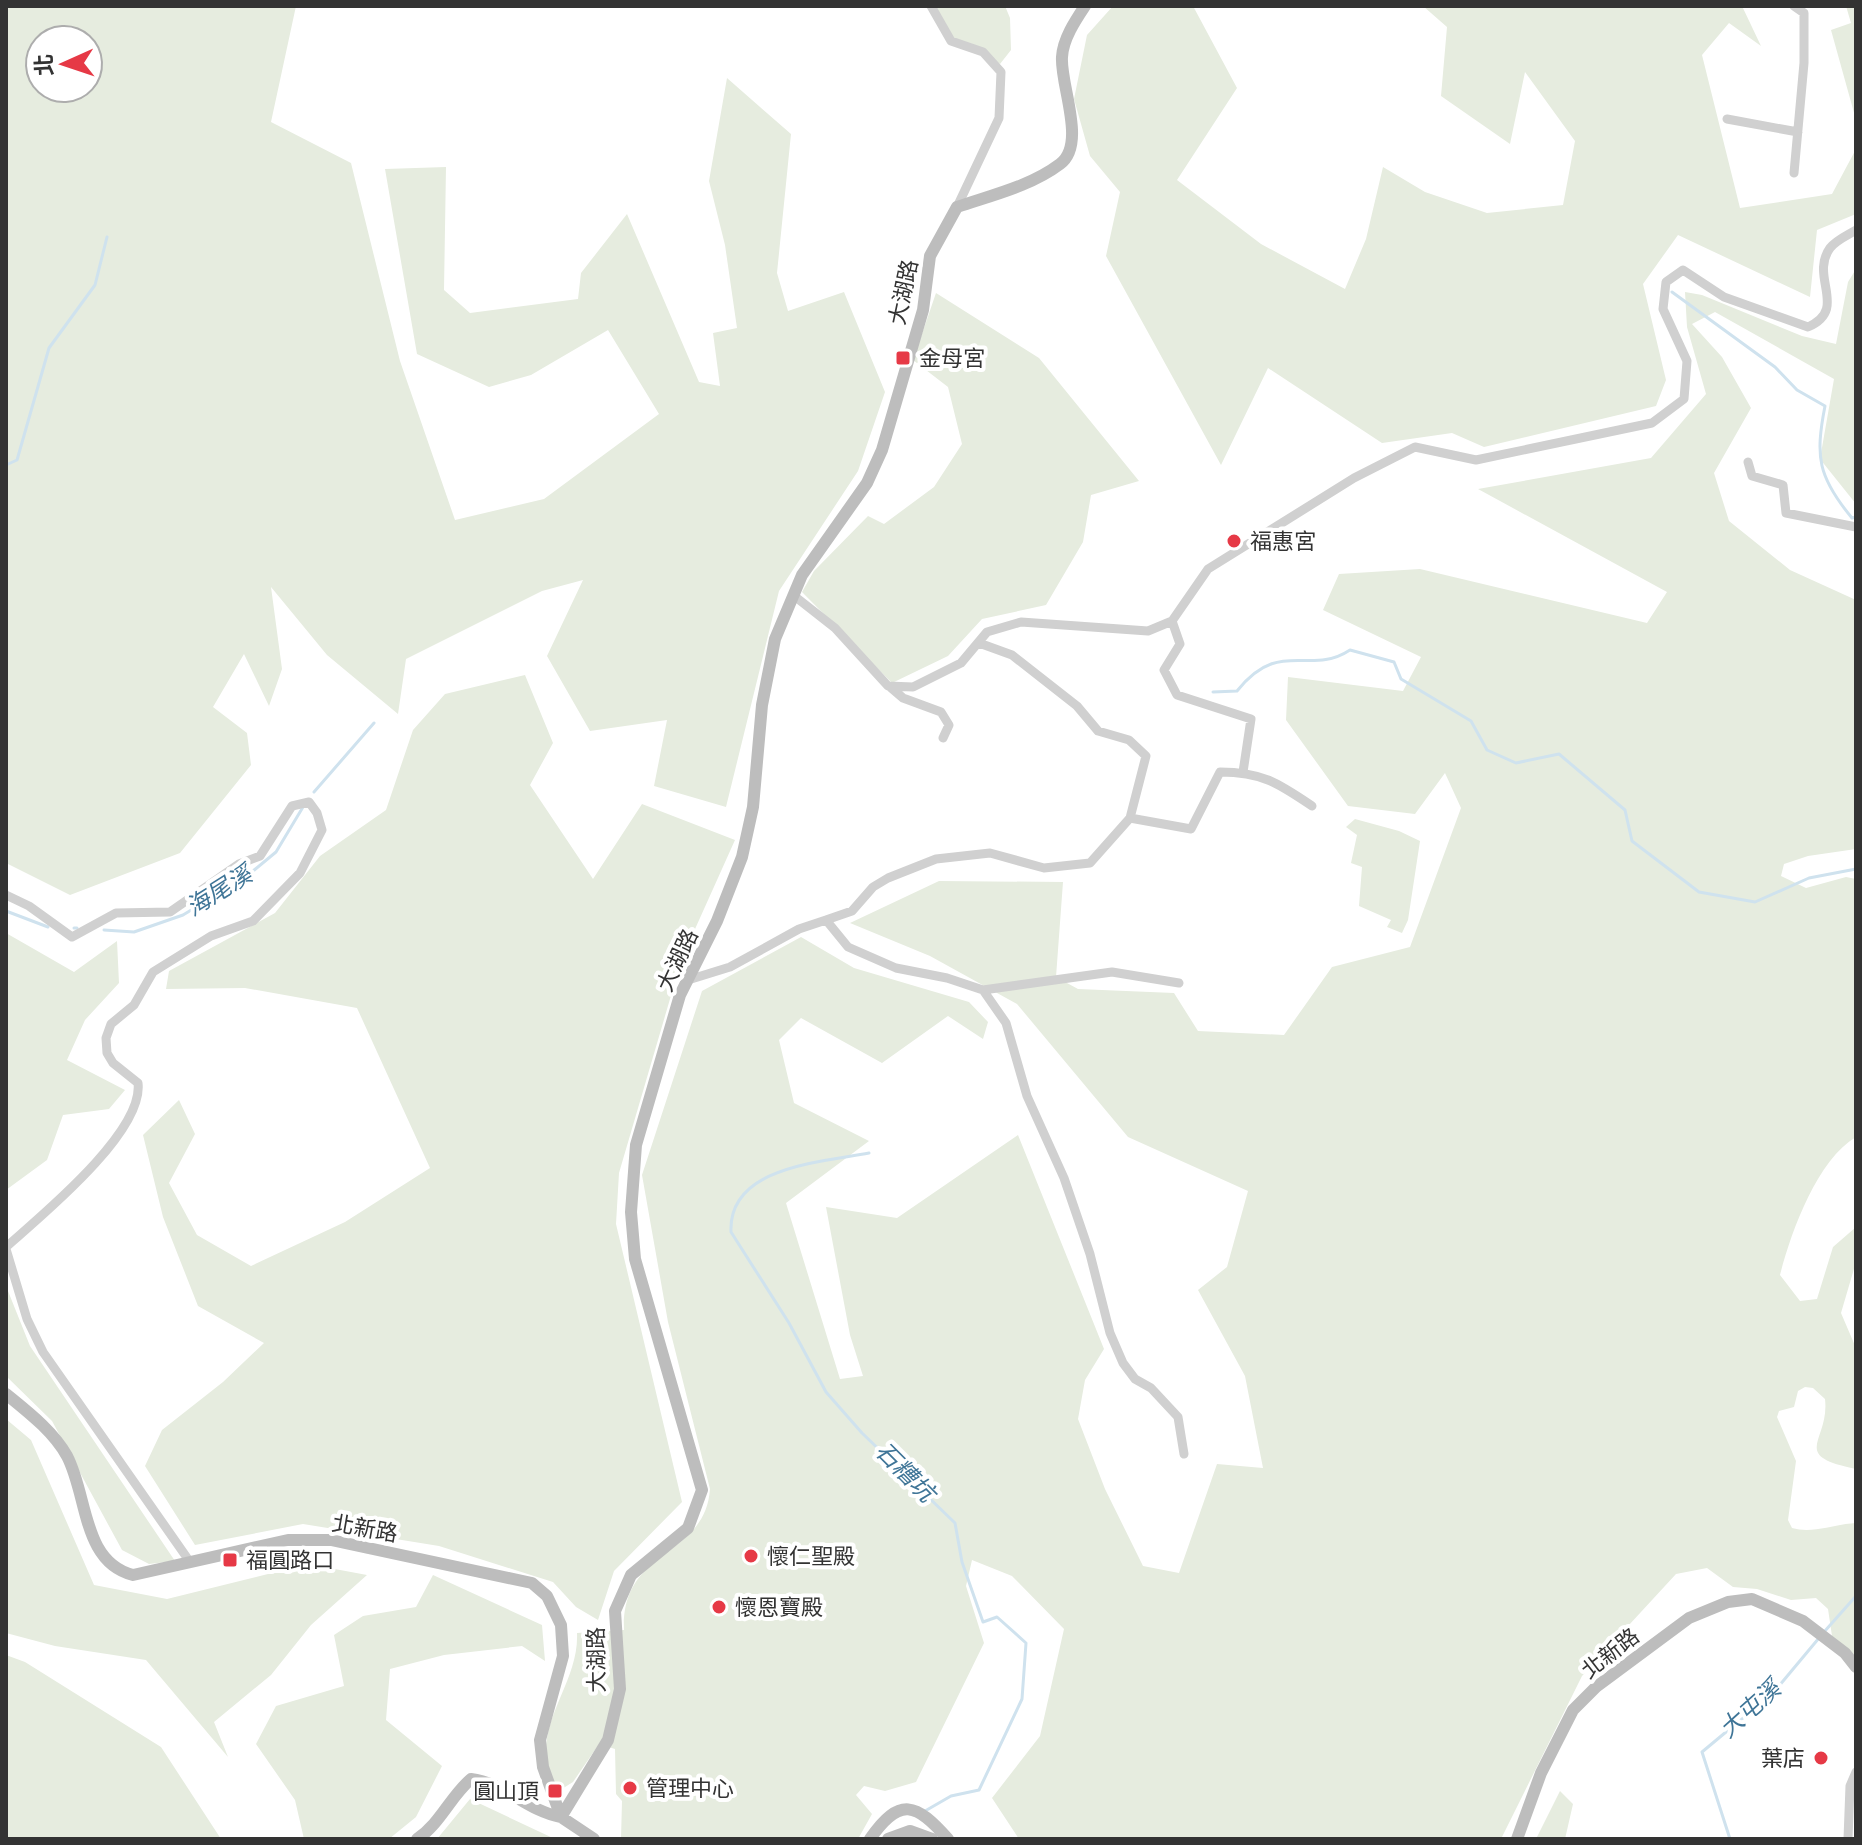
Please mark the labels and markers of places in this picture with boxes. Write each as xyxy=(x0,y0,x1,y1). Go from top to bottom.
place label: 金母宮 xyxy=(919,345,985,371)
marker: 金母宮 xyxy=(894,349,912,367)
place label: 福惠宮 xyxy=(1250,528,1316,554)
marker: 福惠宮 xyxy=(1225,532,1243,550)
place label: 懷仁聖殿 xyxy=(767,1543,855,1569)
place label: 福圓路口 xyxy=(246,1547,334,1573)
marker: 懷仁聖殿 xyxy=(742,1547,760,1565)
marker: 福圓路口 xyxy=(221,1551,239,1569)
place label: 懷恩寶殿 xyxy=(735,1594,823,1620)
marker: 懷恩寶殿 xyxy=(710,1598,728,1616)
place label: 葉店 xyxy=(1761,1745,1805,1771)
marker: 葉店 xyxy=(1812,1749,1830,1767)
place label: 管理中心 xyxy=(646,1775,734,1801)
place label: 圓山頂 xyxy=(473,1778,539,1804)
marker: 管理中心 xyxy=(621,1779,639,1797)
marker: 圓山頂 xyxy=(546,1782,564,1800)

